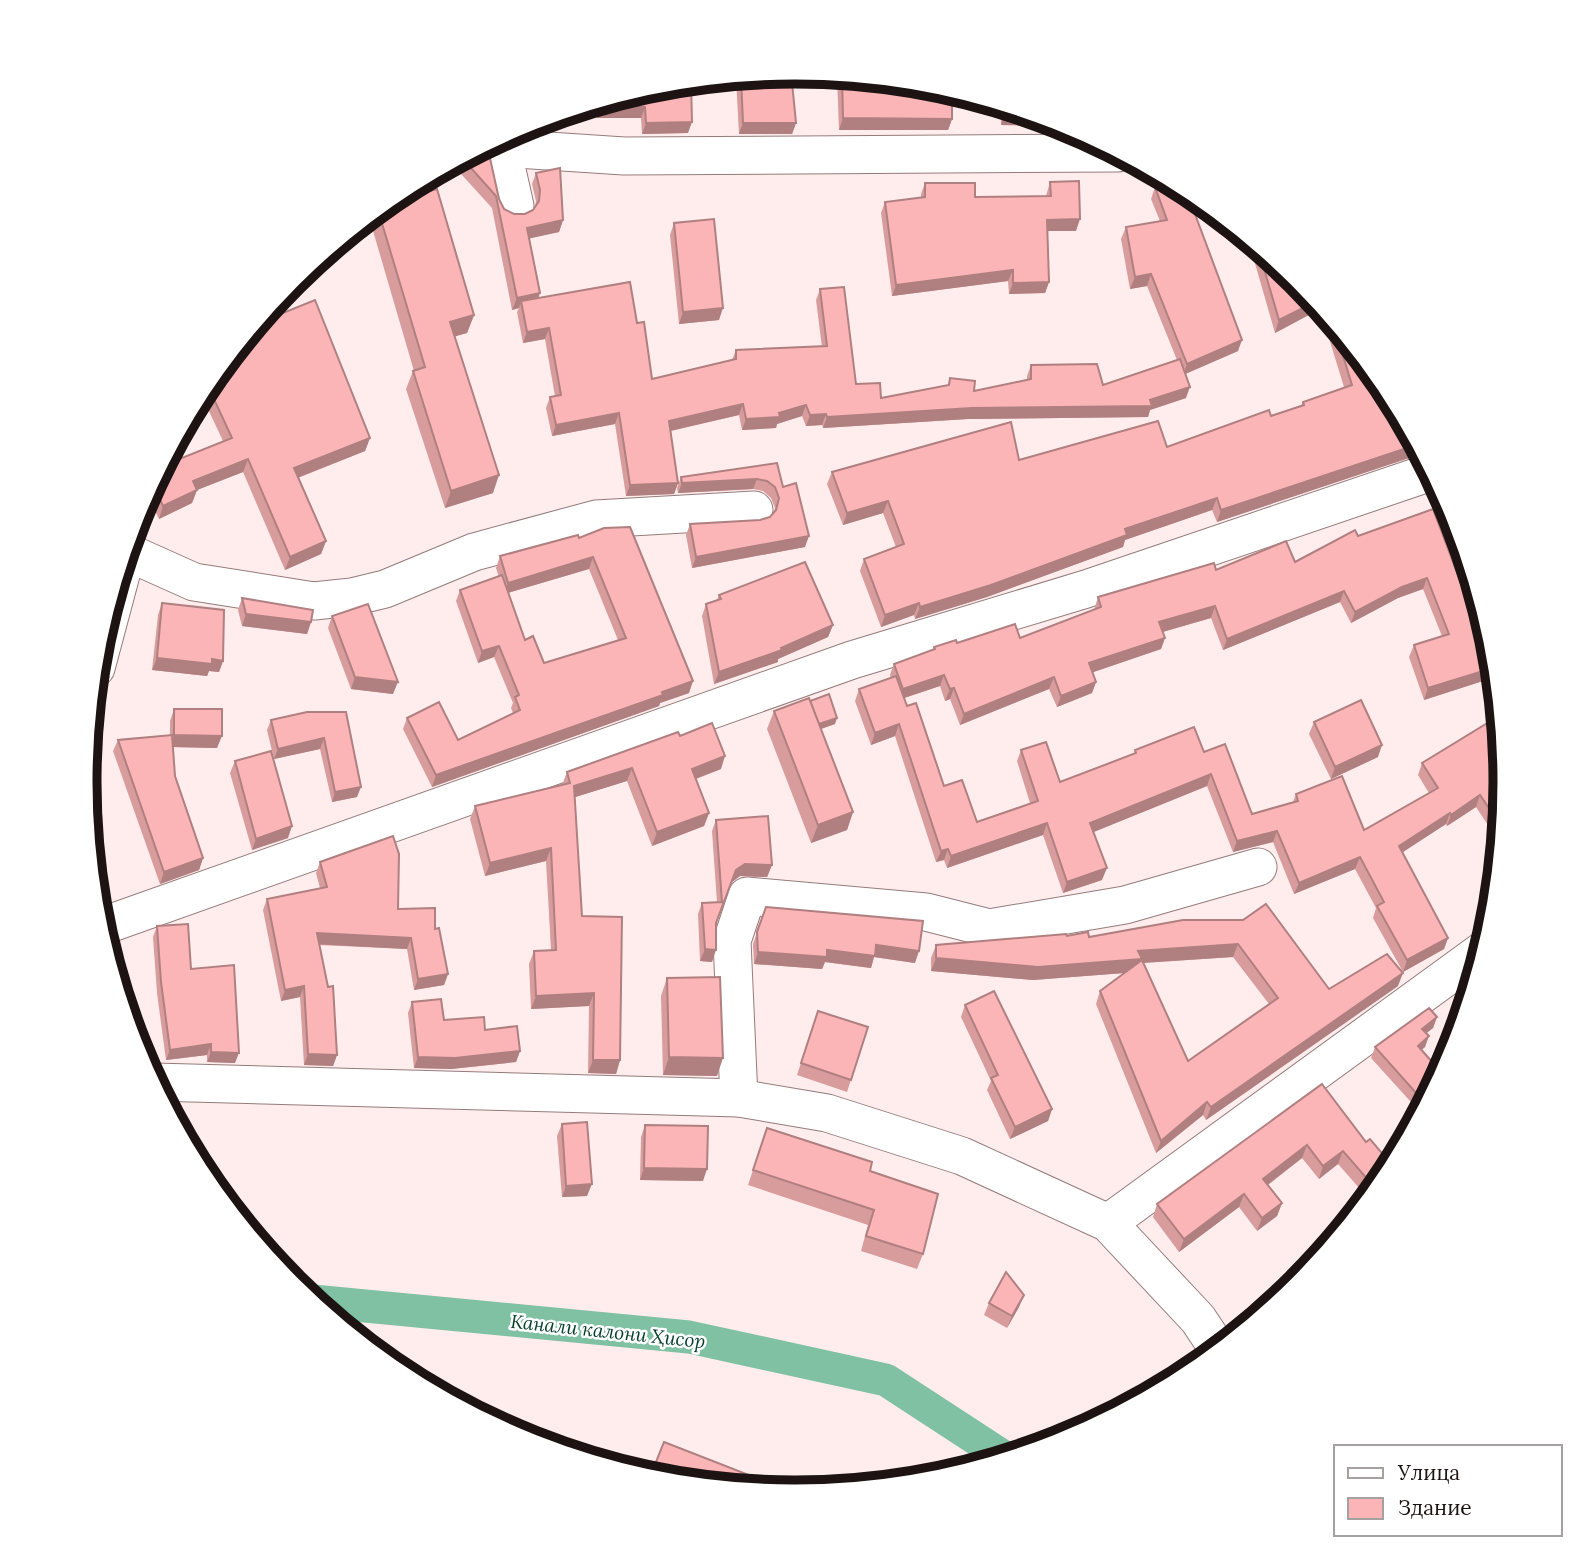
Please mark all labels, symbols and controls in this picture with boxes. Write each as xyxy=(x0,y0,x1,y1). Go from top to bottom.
water label: Канали калони Ҳисор xyxy=(509,1309,707,1353)
legend xyxy=(1334,1445,1562,1536)
text: Улица xyxy=(1397,1459,1460,1486)
text: Здание xyxy=(1398,1494,1472,1521)

